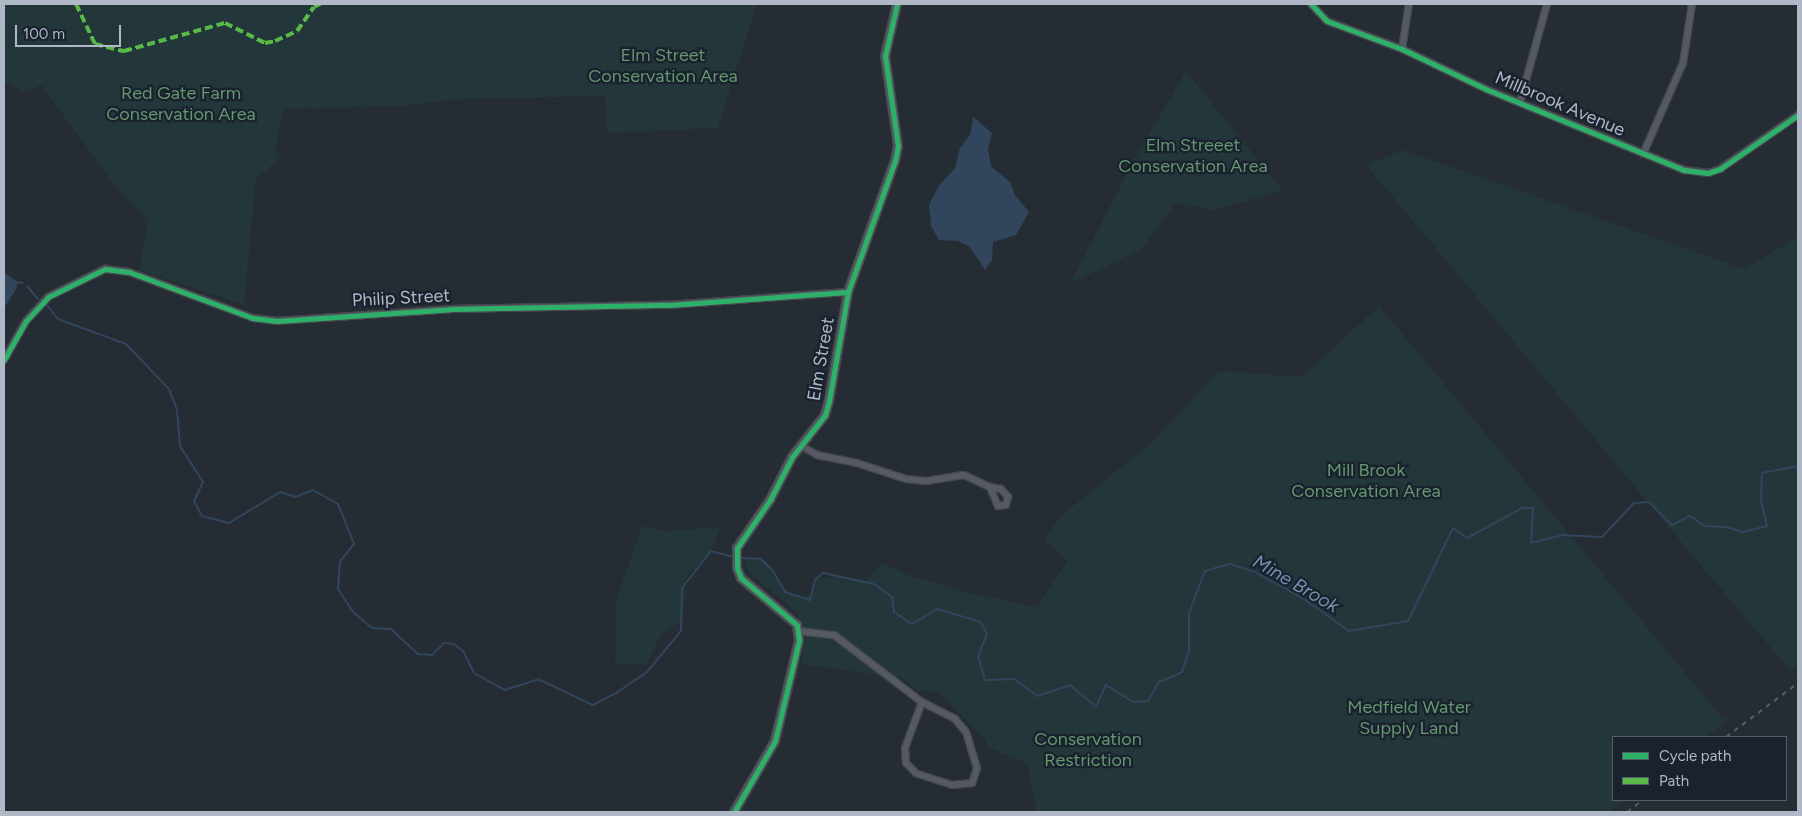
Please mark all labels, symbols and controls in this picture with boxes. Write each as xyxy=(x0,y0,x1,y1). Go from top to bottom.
scale bar xyxy=(18,15,124,47)
text: 100 m xyxy=(23,25,65,43)
park label: Elm Street Conservation Area xyxy=(588,45,738,88)
street label: Millbrook Avenue xyxy=(1492,67,1628,141)
park label: Red Gate Farm Conservation Area xyxy=(106,83,256,126)
park label: Elm Streeet Conservation Area xyxy=(1118,135,1268,178)
street label: Philip Street xyxy=(351,285,451,311)
street label: Elm Street xyxy=(803,315,839,403)
park label: Mill Brook Conservation Area xyxy=(1291,460,1441,502)
water label: Mine Brook xyxy=(1249,550,1343,618)
park label: Medfield Water Supply Land xyxy=(1347,697,1471,740)
park label: Conservation Restriction xyxy=(1034,729,1142,772)
legend xyxy=(1612,736,1787,801)
text: Cycle path xyxy=(1659,747,1731,765)
text: Path xyxy=(1659,772,1689,790)

